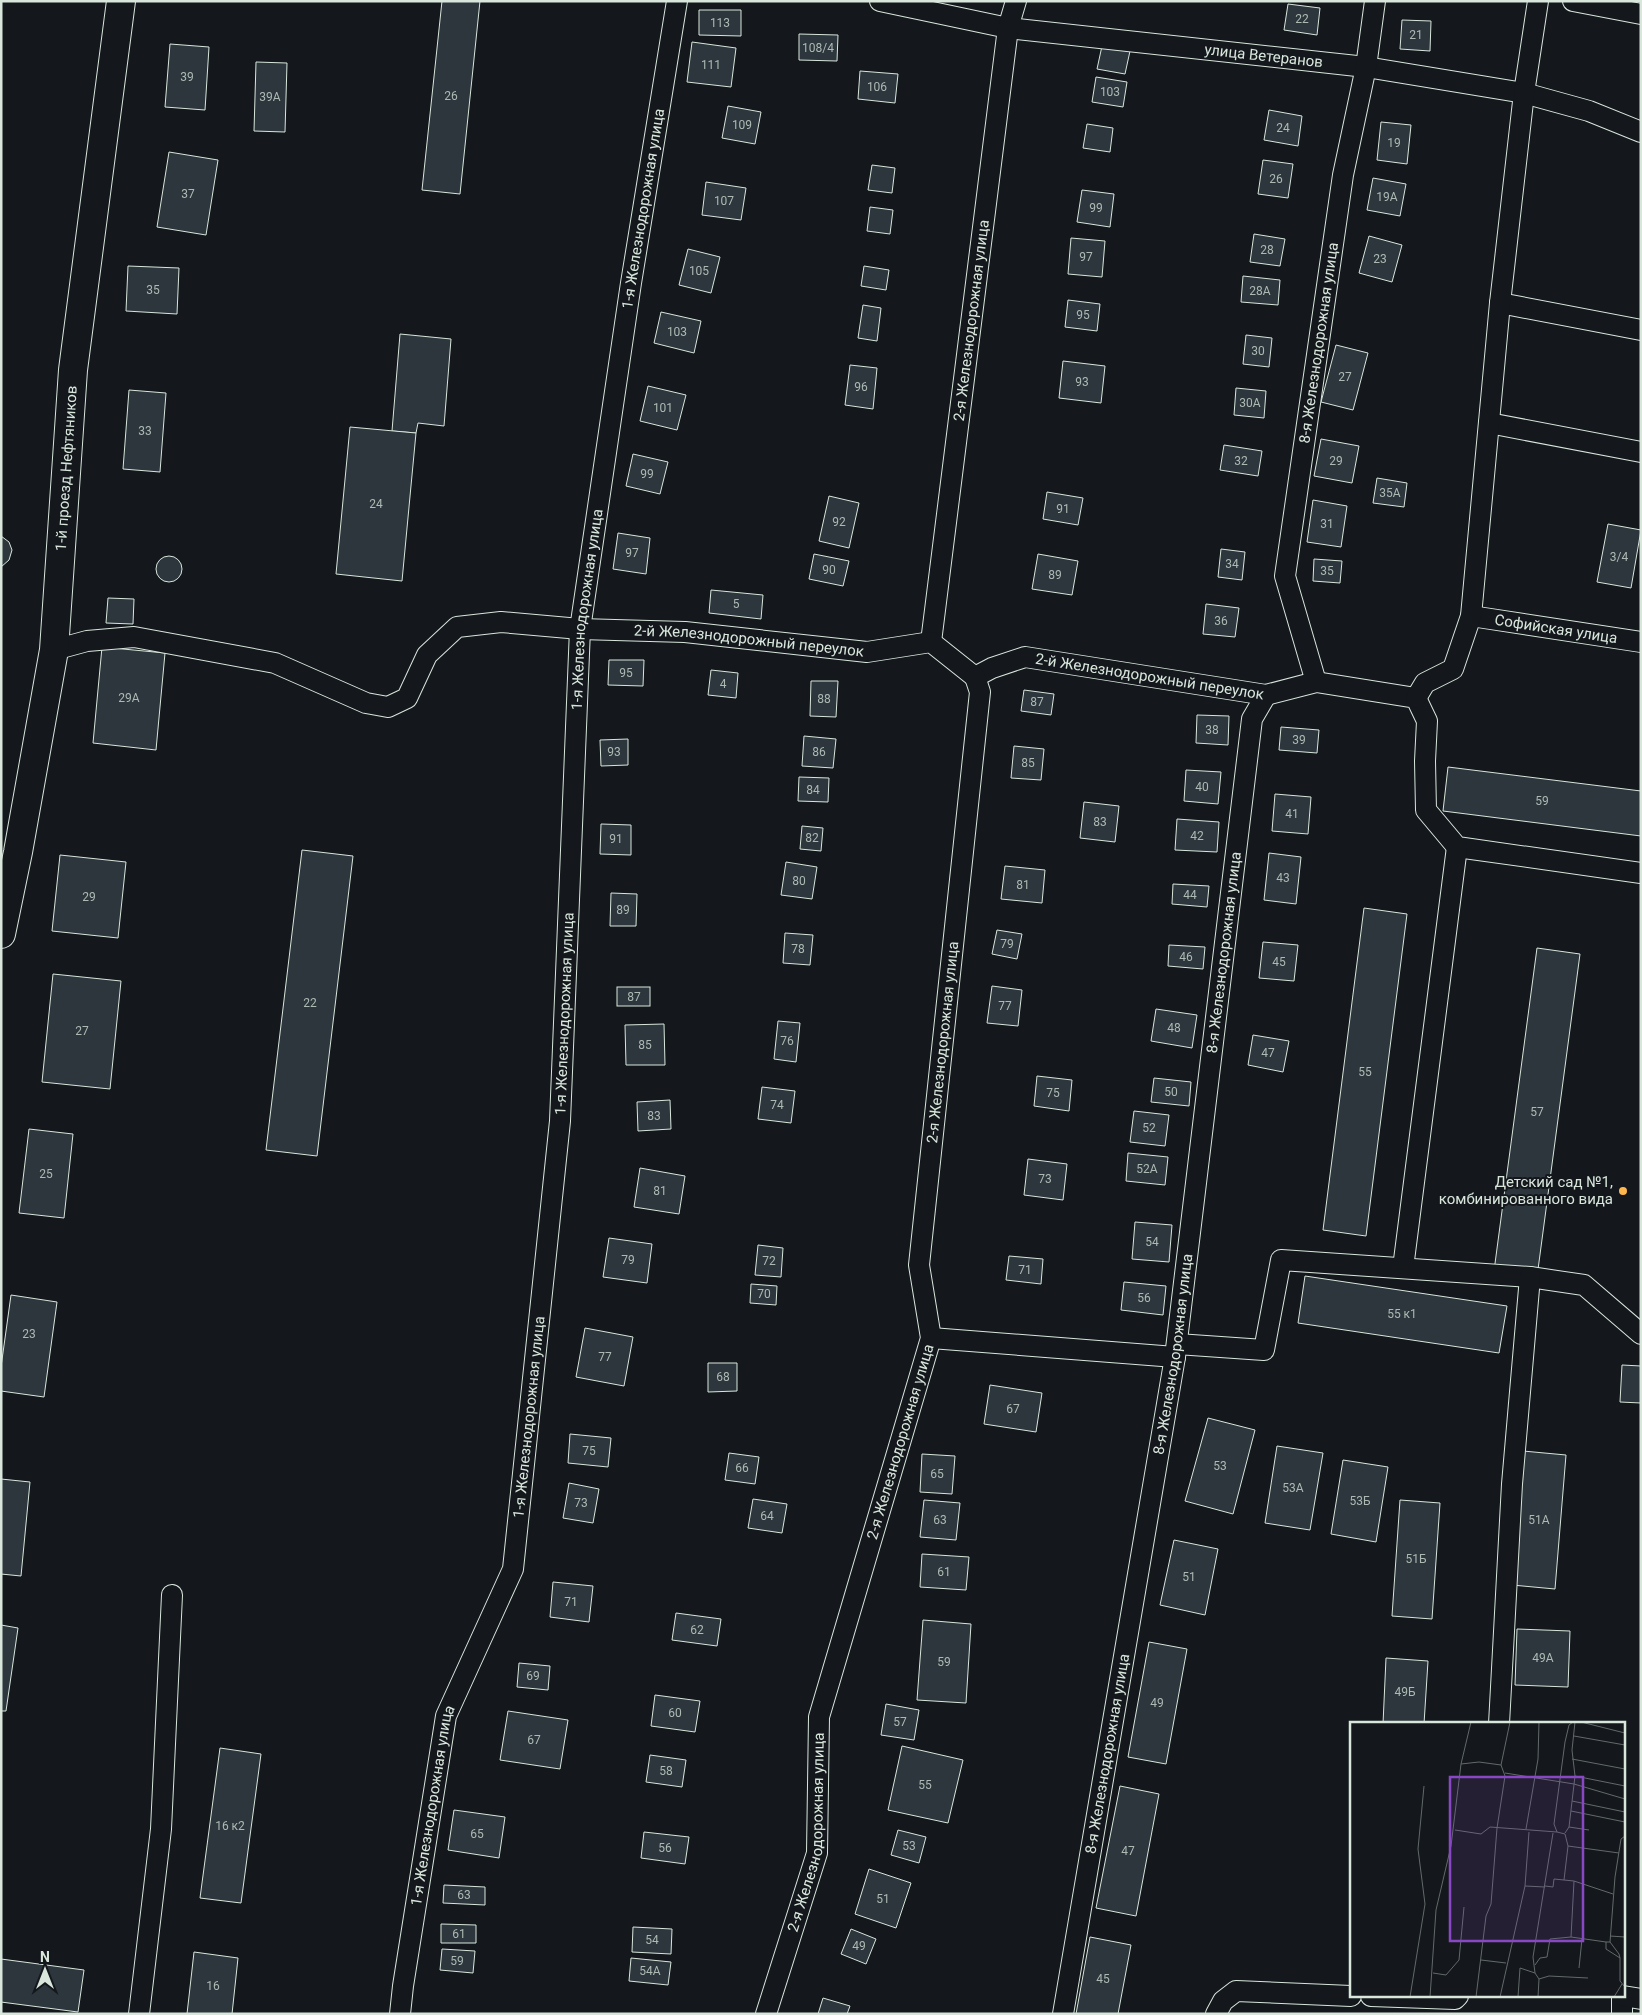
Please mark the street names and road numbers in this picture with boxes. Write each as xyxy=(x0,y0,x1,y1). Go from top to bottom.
street label: улица Ветеранов xyxy=(1203,40,1324,71)
street label: 1-я Железнодорожная улица xyxy=(618,107,668,310)
street label: 2-я Железнодорожная улица xyxy=(950,219,993,422)
street label: 8-я Железнодорожная улица xyxy=(1295,241,1342,445)
street label: 1-й проезд Нефтяников xyxy=(52,385,81,552)
street label: 1-я Железнодорожная улица xyxy=(568,508,607,711)
street label: Софийская улица xyxy=(1493,611,1619,647)
street label: 2-й Железнодорожный переулок xyxy=(634,622,865,661)
street label: 2-й Железнодорожный переулок xyxy=(1034,650,1265,704)
street label: 8-я Железнодорожная улица xyxy=(1203,851,1245,1054)
street label: 1-я Железнодорожная улица xyxy=(551,912,577,1115)
street label: 2-я Железнодорожная улица xyxy=(923,941,962,1144)
street label: 8-я Железнодорожная улица xyxy=(1150,1253,1196,1456)
street label: 1-я Железнодорожная улица xyxy=(509,1315,548,1519)
street label: 2-я Железнодорожная улица xyxy=(863,1342,938,1542)
street label: 8-я Железнодорожная улица xyxy=(1081,1652,1133,1855)
street label: 1-я Железнодорожная улица xyxy=(407,1702,459,1907)
street label: 2-я Железнодорожная улица xyxy=(784,1732,828,1934)

